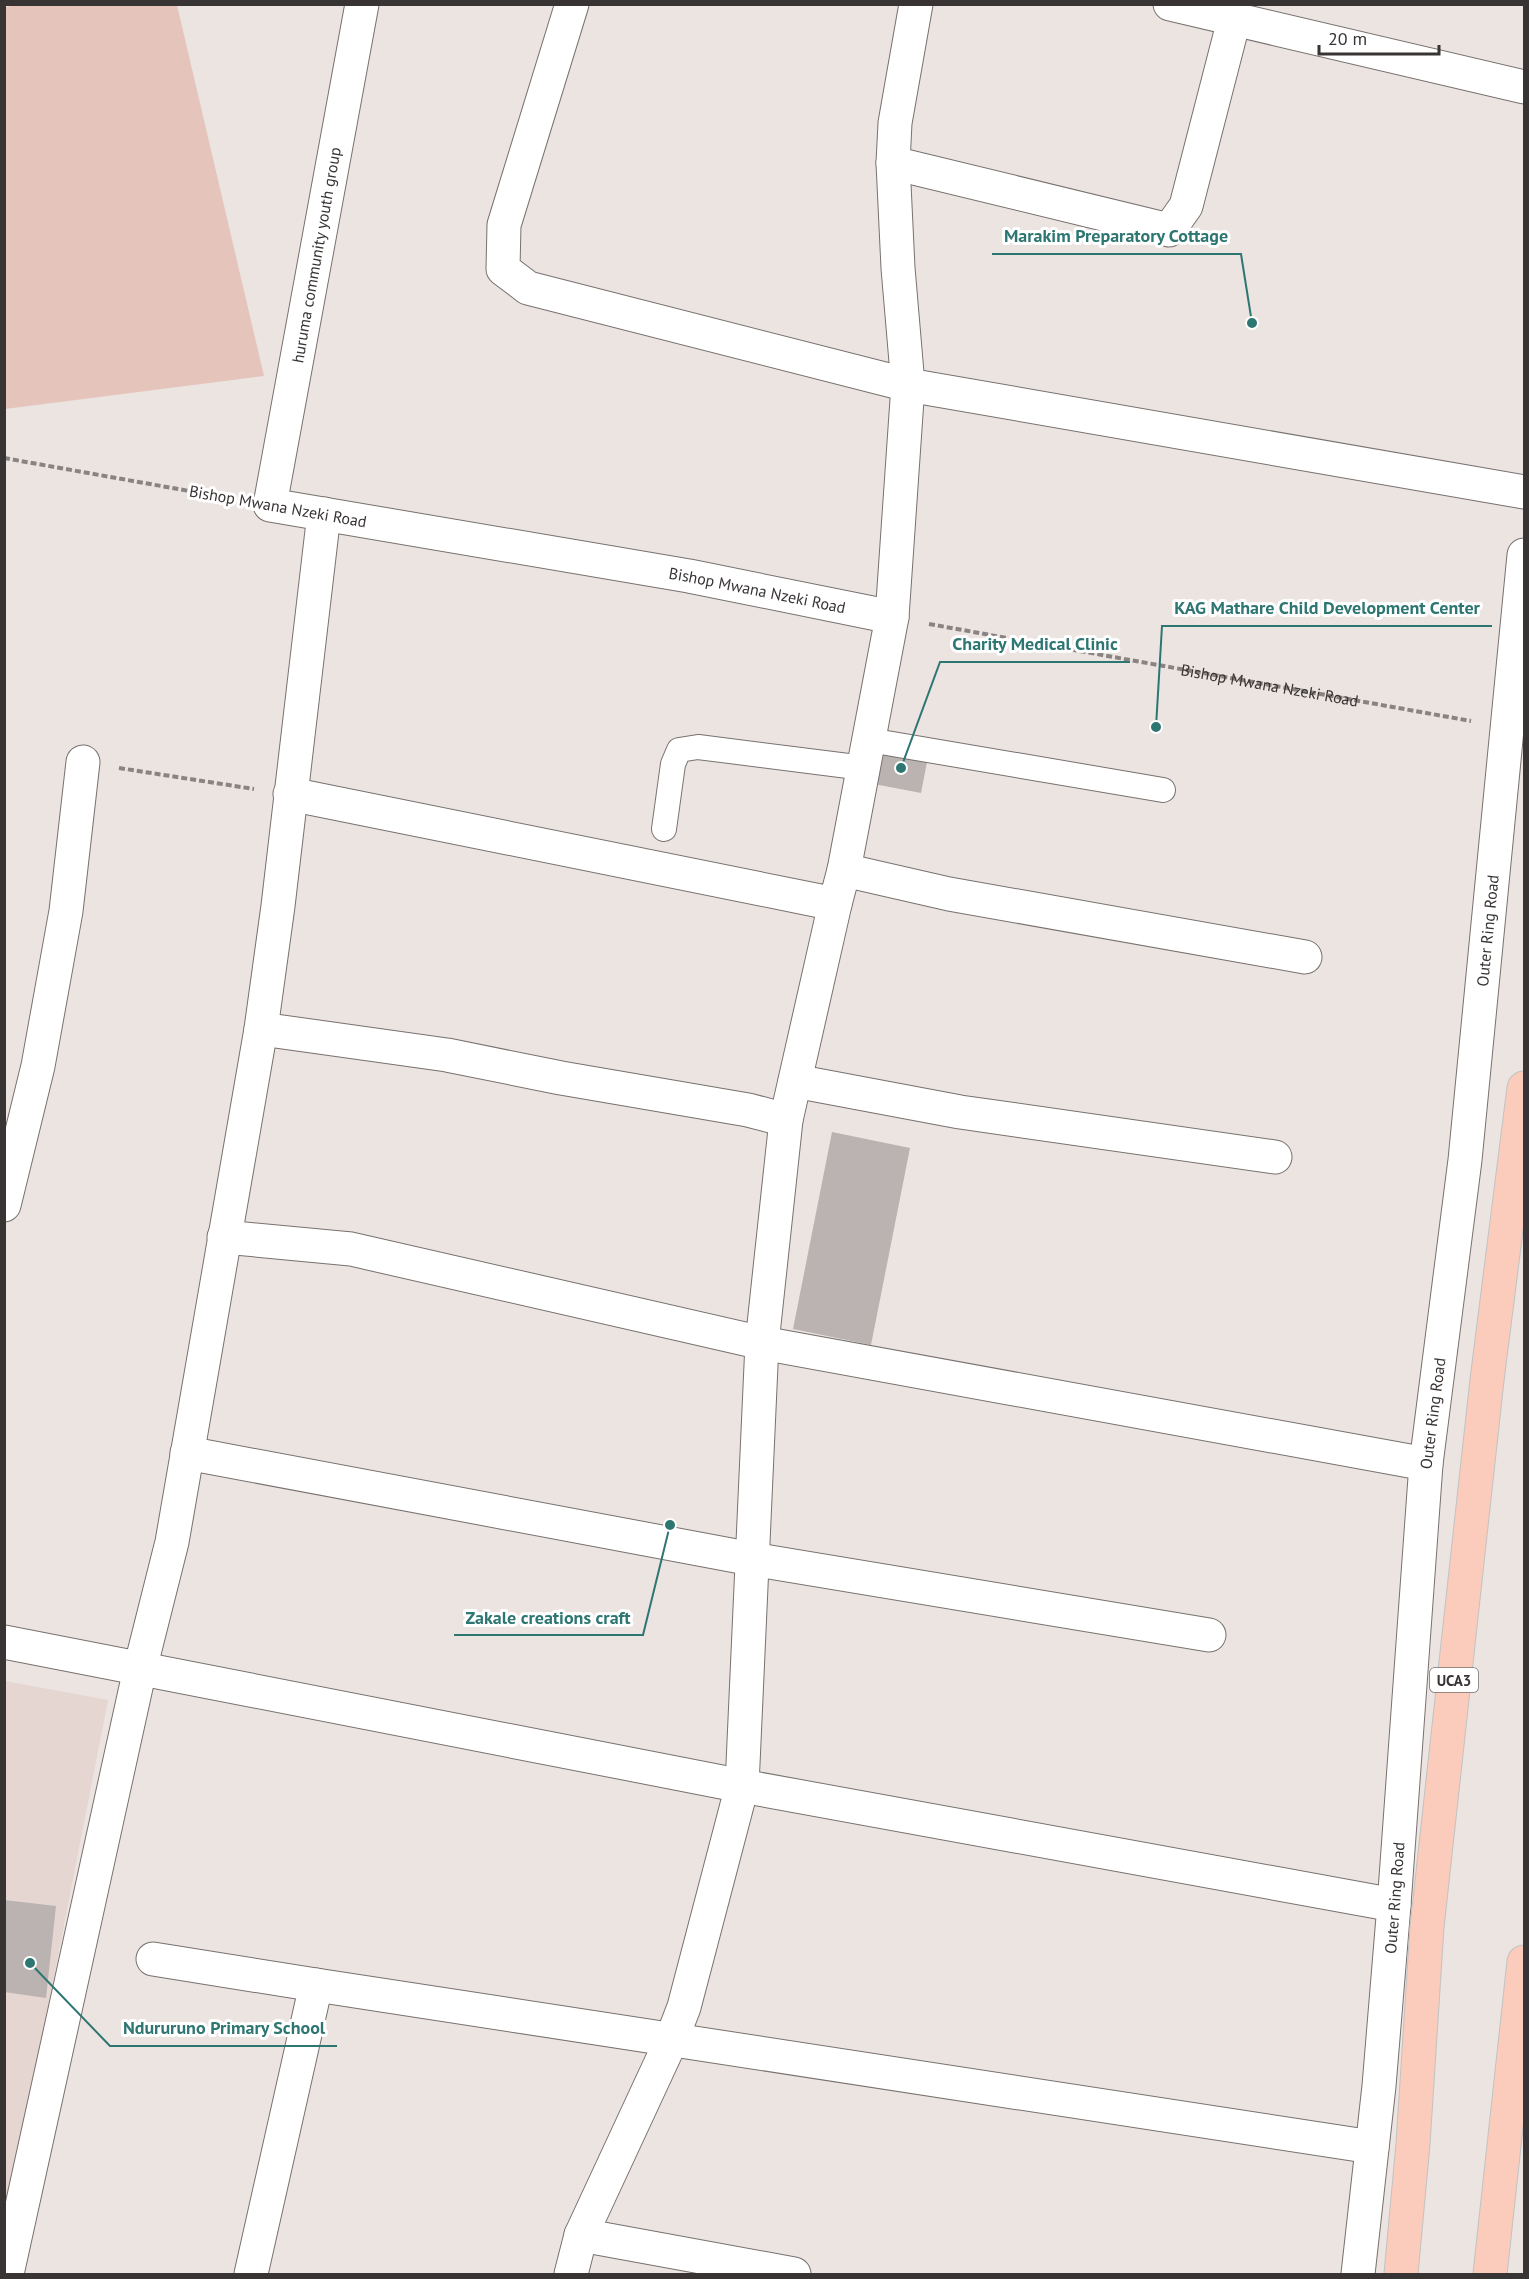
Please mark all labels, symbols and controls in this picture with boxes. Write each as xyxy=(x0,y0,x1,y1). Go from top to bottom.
scale bar xyxy=(1319,18,1439,56)
text: 20 m xyxy=(1328,27,1367,50)
street label: huruma community youth group xyxy=(287,145,345,365)
callout: Marakim Preparatory Cottage xyxy=(992,218,1241,254)
text: Marakim Preparatory Cottage xyxy=(1004,224,1228,247)
street label: Bishop Mwana Nzeki Road xyxy=(188,481,368,531)
street label: Bishop Mwana Nzeki Road xyxy=(667,563,847,617)
callout: KAG Mathare Child Development Center xyxy=(1162,590,1492,626)
text: KAG Mathare Child Development Center xyxy=(1174,596,1481,619)
callout: Charity Medical Clinic xyxy=(940,626,1130,662)
text: Charity Medical Clinic xyxy=(952,632,1118,655)
street label: Bishop Mwana Nzeki Road xyxy=(1179,659,1360,711)
street label: Outer Ring Road xyxy=(1472,874,1503,987)
street label: Outer Ring Road xyxy=(1415,1357,1450,1470)
callout: Zakale creations craft xyxy=(454,1599,643,1635)
text: Zakale creations craft xyxy=(465,1606,631,1629)
road number: UCA3 xyxy=(1430,1668,1478,1692)
street label: Outer Ring Road xyxy=(1380,1841,1409,1954)
callout: Ndururuno Primary School xyxy=(110,2010,337,2046)
text: Ndururuno Primary School xyxy=(123,2016,326,2039)

